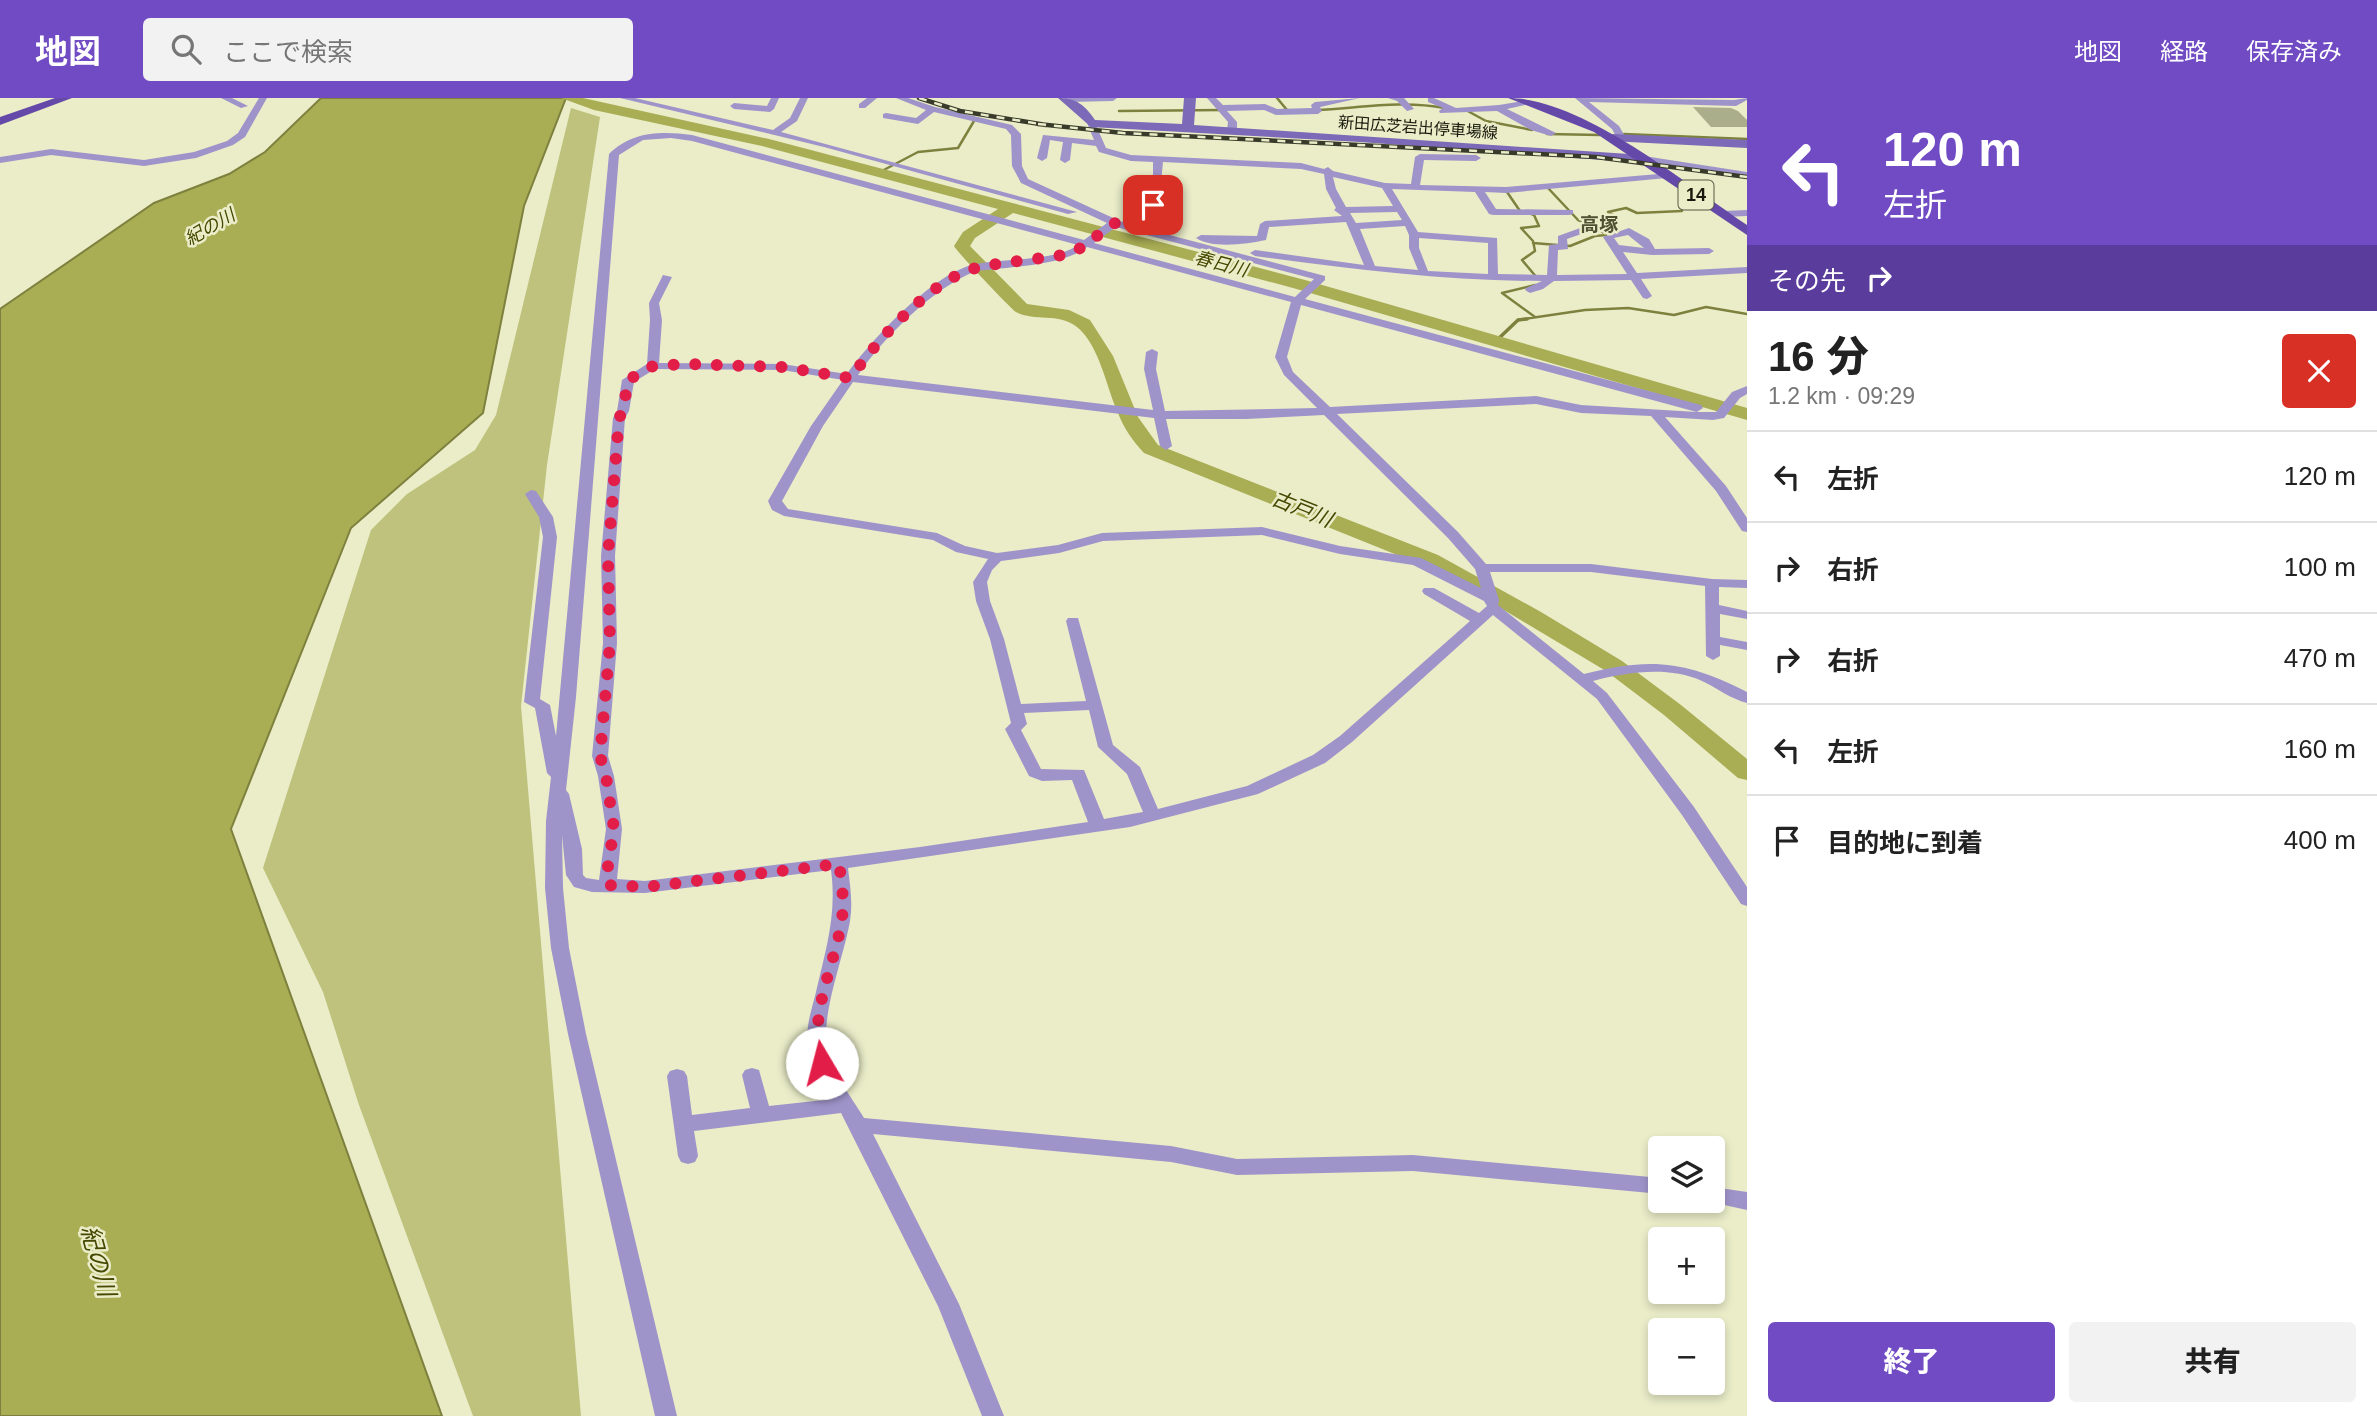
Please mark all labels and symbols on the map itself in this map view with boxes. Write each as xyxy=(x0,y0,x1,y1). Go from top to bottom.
street label: 新田広芝岩出停車場線 xyxy=(1338,113,1498,142)
pin xyxy=(1123,175,1183,235)
road number: 14 xyxy=(1678,180,1714,210)
water label: 紀の川 xyxy=(182,204,240,249)
district label: 高塚 xyxy=(1580,214,1618,235)
water label: 春日川 xyxy=(1192,247,1252,281)
water label: 古戸川 xyxy=(1269,486,1338,532)
position arrow xyxy=(785,1026,859,1100)
water label: 紀の川 xyxy=(76,1223,122,1302)

